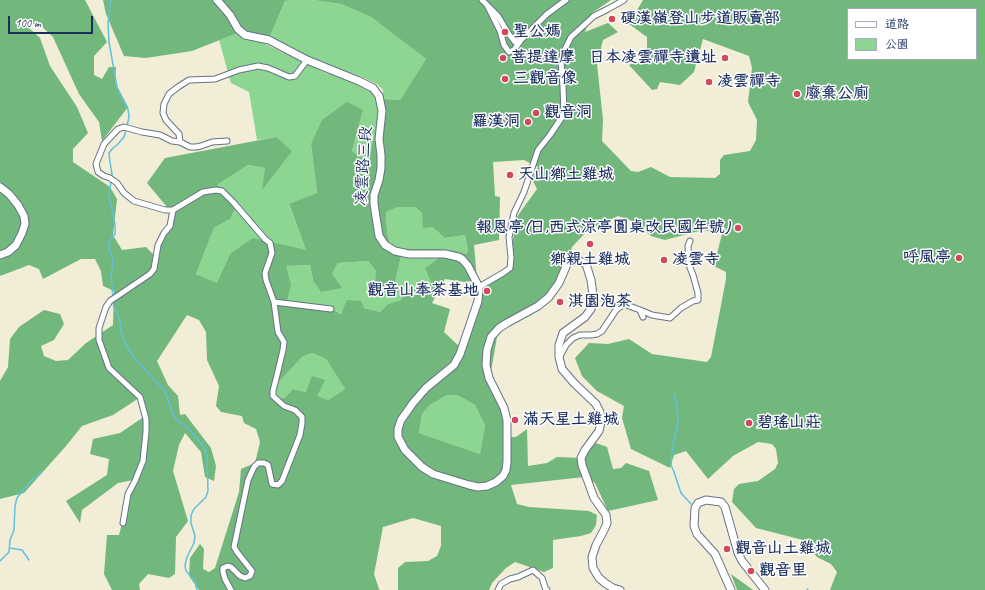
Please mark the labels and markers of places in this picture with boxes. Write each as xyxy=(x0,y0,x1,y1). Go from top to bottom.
place label: 硬漢嶺登山步道販賣部 xyxy=(620,9,780,29)
marker: 硬漢嶺登山步道販賣部 xyxy=(607,14,617,24)
place label: 聖公媽 xyxy=(513,22,561,42)
marker: 聖公媽 xyxy=(500,27,510,37)
place label: 菩提達摩 xyxy=(511,48,575,68)
place label: 日本凌雲禪寺遺址 xyxy=(589,48,717,68)
marker: 菩提達摩 xyxy=(498,53,508,63)
marker: 日本凌雲禪寺遺址 xyxy=(720,53,730,63)
place label: 三觀音像 xyxy=(513,69,577,89)
place label: 凌雲禪寺 xyxy=(717,72,781,92)
marker: 三觀音像 xyxy=(500,74,510,84)
marker: 凌雲禪寺 xyxy=(704,77,714,87)
place label: 廢棄公廁 xyxy=(805,84,869,104)
marker: 廢棄公廁 xyxy=(792,89,802,99)
place label: 觀音洞 xyxy=(544,103,592,123)
marker: 觀音洞 xyxy=(531,108,541,118)
place label: 羅漢洞 xyxy=(472,112,520,132)
marker: 羅漢洞 xyxy=(523,117,533,127)
place label: 天山鄉土雞城 xyxy=(518,165,614,185)
marker: 天山鄉土雞城 xyxy=(505,170,515,180)
place label: 報恩亭(日,西式涼亭圓桌改民國年號) xyxy=(476,218,730,238)
marker: 報恩亭(日,西式涼亭圓桌改民國年號) xyxy=(733,223,743,233)
marker: 鄉親土雞城 xyxy=(585,239,595,249)
place label: 呼風亭 xyxy=(903,248,951,268)
place label: 鄉親土雞城 xyxy=(550,250,630,270)
place label: 凌雲寺 xyxy=(672,250,720,270)
marker: 呼風亭 xyxy=(954,253,964,263)
marker: 凌雲寺 xyxy=(659,255,669,265)
place label: 觀音山奉茶基地 xyxy=(367,281,479,301)
marker: 觀音山奉茶基地 xyxy=(482,286,492,296)
place label: 淇園泡茶 xyxy=(568,292,632,312)
marker: 淇園泡茶 xyxy=(555,297,565,307)
place label: 滿天星土雞城 xyxy=(523,410,619,430)
place label: 碧瑤山莊 xyxy=(757,413,821,433)
marker: 滿天星土雞城 xyxy=(510,415,520,425)
marker: 碧瑤山莊 xyxy=(744,418,754,428)
place label: 觀音山土雞城 xyxy=(735,539,831,559)
marker: 觀音山土雞城 xyxy=(722,544,732,554)
place label: 觀音里 xyxy=(759,561,807,581)
marker: 觀音里 xyxy=(746,566,756,576)

